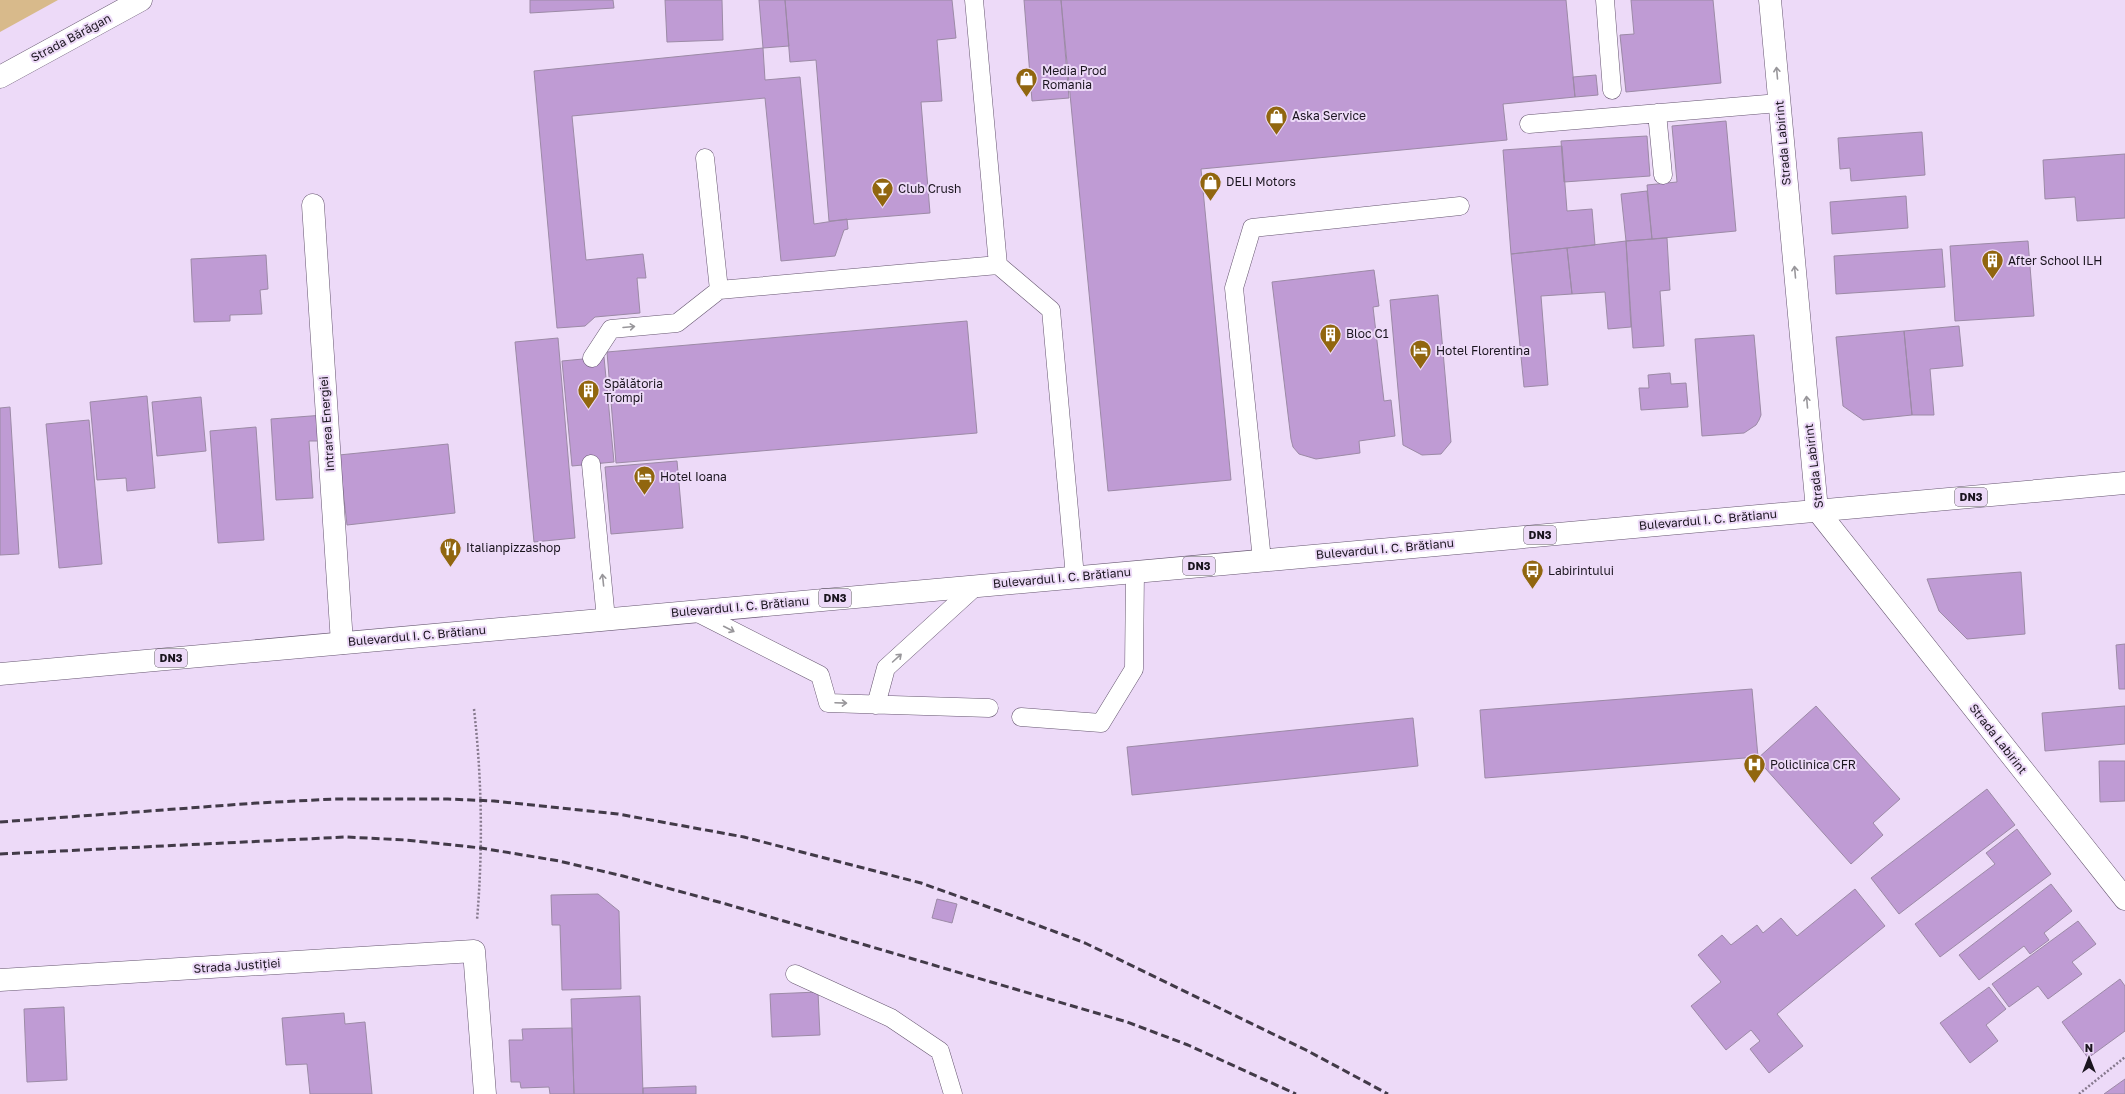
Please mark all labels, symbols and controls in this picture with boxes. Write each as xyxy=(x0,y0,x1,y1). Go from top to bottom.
street label: Strada Bărăgan xyxy=(28,10,113,65)
place label: Media Prod Romania xyxy=(1042,63,1107,92)
shop icon: Media Prod Romania xyxy=(1013,65,1039,98)
one-way arrow xyxy=(1773,67,1780,80)
street label: Strada Labirint xyxy=(1771,100,1794,186)
shop icon: Aska Service xyxy=(1264,103,1290,136)
place label: Aska Service xyxy=(1292,108,1366,123)
shop icon: DELI Motors xyxy=(1198,169,1224,202)
place label: DELI Motors xyxy=(1226,174,1296,189)
bar icon: Club Crush xyxy=(870,176,896,209)
place label: Club Crush xyxy=(898,181,961,196)
building icon: After School ILH xyxy=(1979,248,2005,281)
place label: After School ILH xyxy=(2008,253,2102,268)
one-way arrow xyxy=(1791,266,1799,279)
building icon: Bloc C1 xyxy=(1317,321,1343,354)
one-way arrow xyxy=(622,323,635,331)
place label: Bloc C1 xyxy=(1346,326,1389,341)
hotel icon: Hotel Florentina xyxy=(1407,338,1433,371)
place label: Hotel Florentina xyxy=(1436,343,1530,358)
street label: Intrarea Energiei xyxy=(316,376,337,472)
place label: Spălătoria Trompi xyxy=(604,376,663,405)
building icon: Spălătoria Trompi xyxy=(575,378,601,411)
one-way arrow xyxy=(1803,396,1810,409)
street label: Strada Labirint xyxy=(1801,423,1826,509)
hotel icon: Hotel Ioana xyxy=(631,464,657,497)
place label: Hotel Ioana xyxy=(660,469,727,484)
road number: DN3 xyxy=(1955,488,1987,506)
street label: Bulevardul I. C. Brătianu xyxy=(1638,506,1778,533)
road number: DN3 xyxy=(1524,526,1556,544)
restaurant icon: Italianpizzashop xyxy=(437,535,463,568)
street label: Bulevardul I. C. Brătianu xyxy=(1315,535,1455,562)
place label: Italianpizzashop xyxy=(466,540,561,555)
road number: DN3 xyxy=(1183,557,1215,575)
bus stop icon: Labirintului xyxy=(1520,558,1546,591)
place label: Labirintului xyxy=(1548,563,1614,578)
street label: Bulevardul I. C. Brătianu xyxy=(992,564,1132,591)
one-way arrow xyxy=(599,574,606,587)
road number: DN3 xyxy=(819,589,851,607)
street label: Bulevardul I. C. Brătianu xyxy=(670,593,810,620)
street label: Bulevardul I. C. Brătianu xyxy=(347,622,487,649)
one-way arrow xyxy=(723,625,735,633)
road number: DN3 xyxy=(155,649,187,667)
one-way arrow xyxy=(892,653,902,662)
one-way arrow xyxy=(834,699,847,707)
street label: Strada Labirint xyxy=(1966,701,2031,777)
hospital icon: Policlinica CFR xyxy=(1741,752,1767,785)
place label: Policlinica CFR xyxy=(1770,757,1856,772)
street label: Strada Justiției xyxy=(193,955,281,976)
north arrow xyxy=(2069,1038,2109,1078)
text: N xyxy=(2085,1041,2093,1054)

